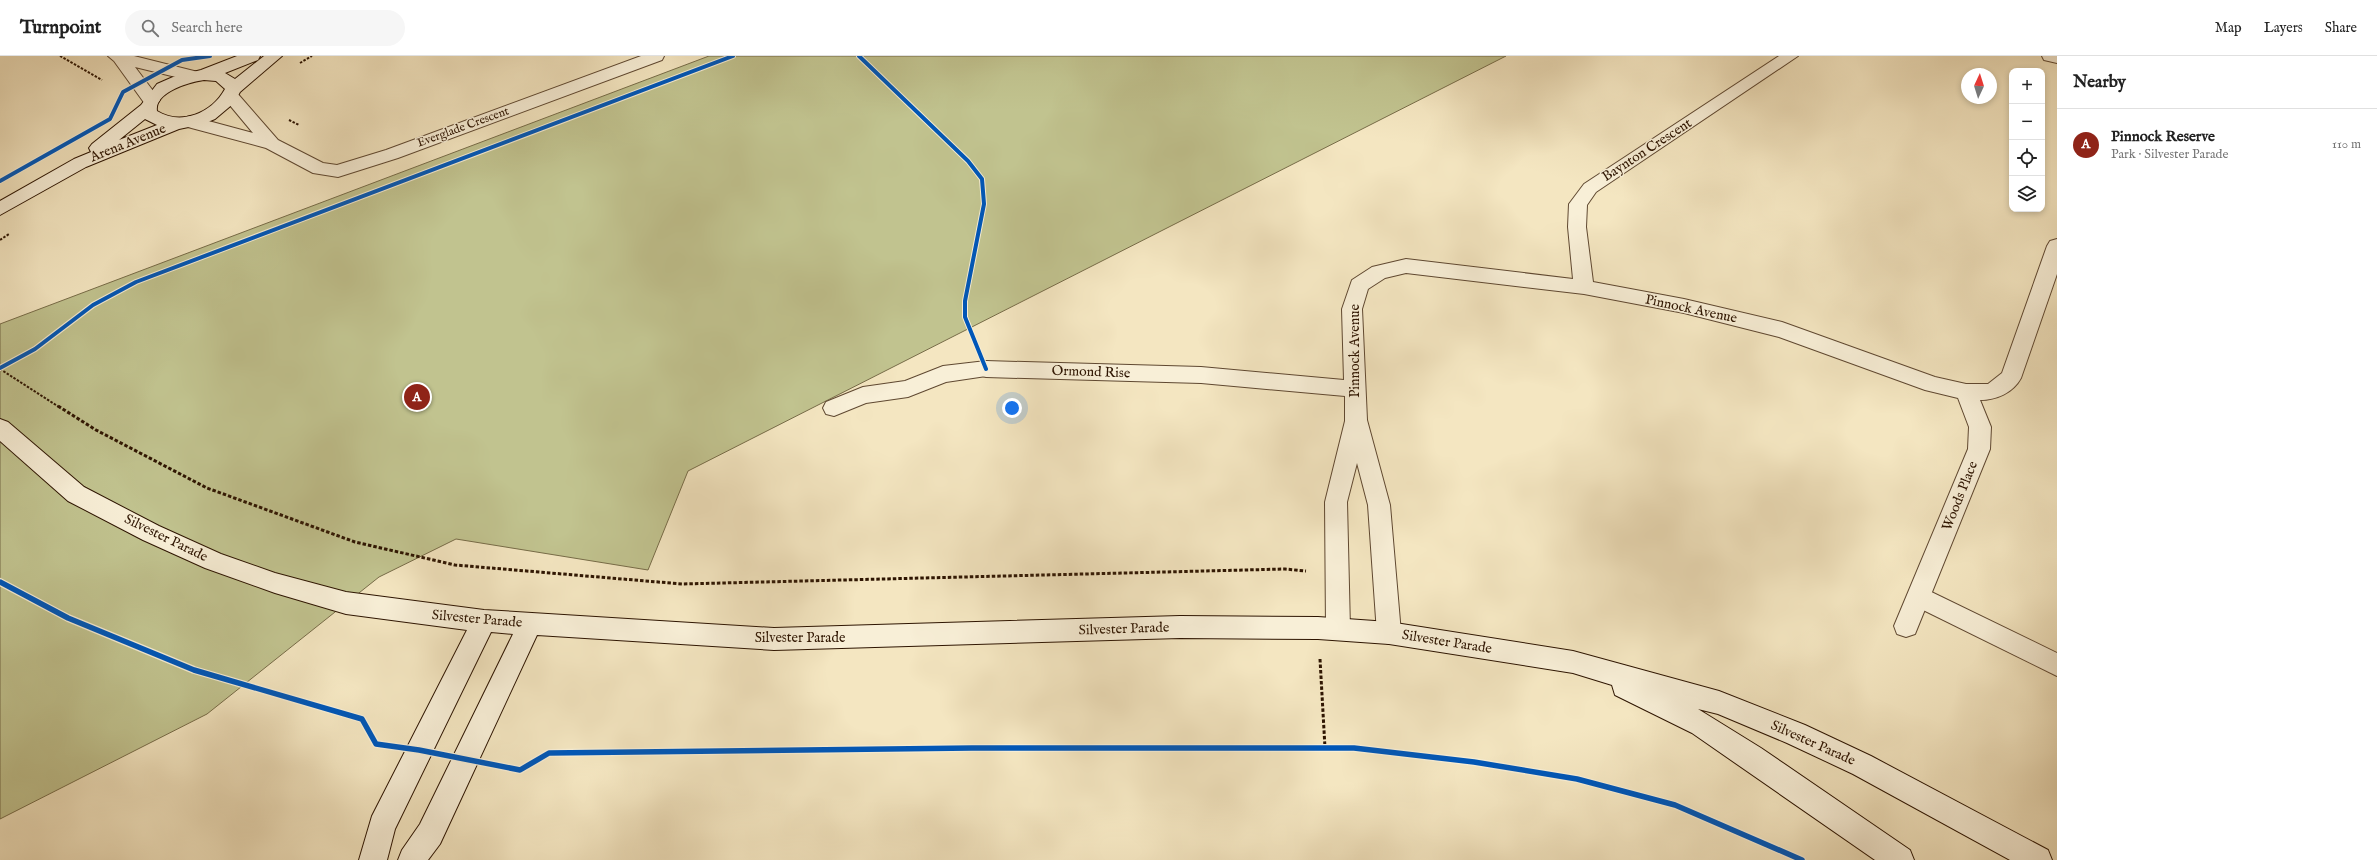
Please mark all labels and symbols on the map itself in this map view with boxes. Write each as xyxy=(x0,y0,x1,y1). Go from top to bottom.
north arrow xyxy=(1961,68,1997,104)
street label: Everglade Crescent xyxy=(415,103,511,151)
street label: Baynton Crescent xyxy=(1599,114,1695,186)
street label: Arena Avenue xyxy=(86,119,169,167)
street label: Pinnock Avenue xyxy=(1643,290,1739,328)
street label: Pinnock Avenue xyxy=(1346,304,1364,398)
street label: Ormond Rise xyxy=(1051,362,1131,382)
pin: A xyxy=(404,382,430,412)
your location xyxy=(1002,398,1022,418)
street label: Woods Place xyxy=(1938,458,1982,533)
street label: Silvester Parade xyxy=(121,510,211,566)
street label: Silvester Parade xyxy=(431,606,523,632)
street label: Silvester Parade xyxy=(1078,618,1170,640)
street label: Silvester Parade xyxy=(1401,626,1494,658)
street label: Silvester Parade xyxy=(755,629,846,647)
street label: Silvester Parade xyxy=(1768,716,1859,770)

